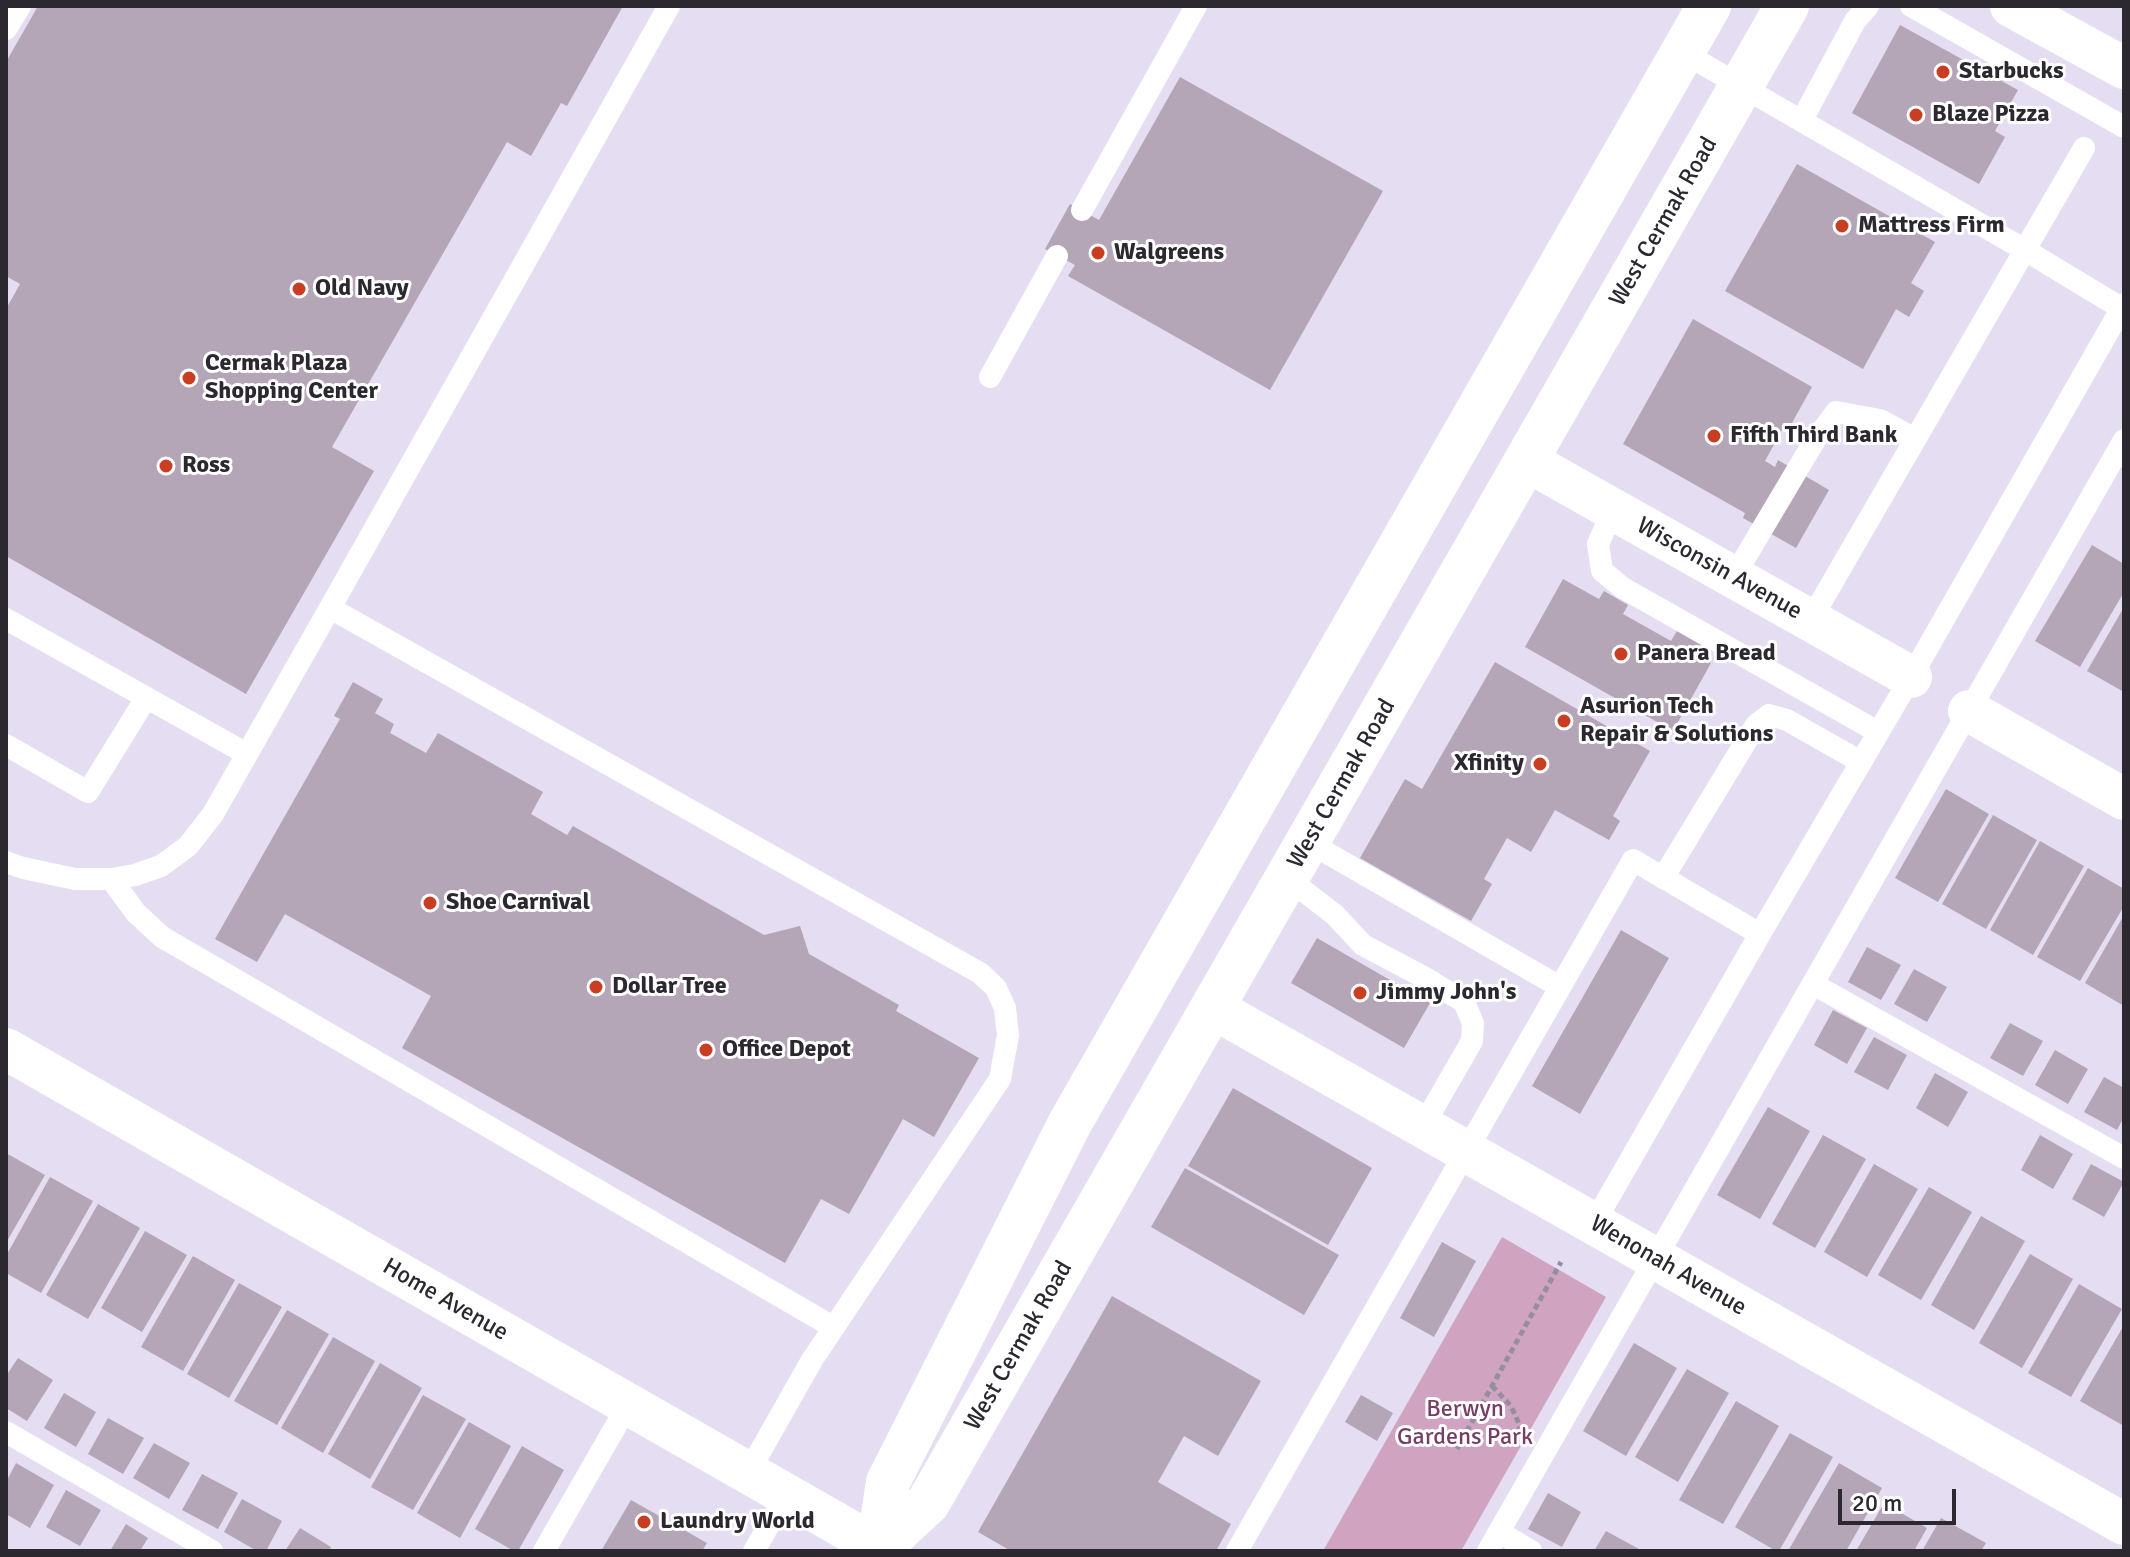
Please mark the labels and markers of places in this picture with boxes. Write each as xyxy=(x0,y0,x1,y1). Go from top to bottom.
place label: Starbucks xyxy=(1959,58,2064,86)
marker: Starbucks xyxy=(1934,63,1952,81)
place label: Blaze Pizza xyxy=(1932,101,2050,129)
marker: Blaze Pizza xyxy=(1907,106,1925,124)
place label: Mattress Firm xyxy=(1858,212,2005,240)
marker: Mattress Firm xyxy=(1833,217,1851,235)
place label: Walgreens xyxy=(1114,239,1224,267)
marker: Walgreens xyxy=(1089,244,1107,262)
place label: Old Navy xyxy=(315,275,409,303)
marker: Old Navy xyxy=(290,280,308,298)
place label: Cermak Plaza Shopping Center xyxy=(205,350,378,406)
marker: Cermak Plaza Shopping Center xyxy=(180,369,198,387)
place label: Fifth Third Bank xyxy=(1730,422,1897,450)
marker: Fifth Third Bank xyxy=(1705,427,1723,445)
place label: Ross xyxy=(182,452,230,480)
marker: Ross xyxy=(157,457,175,475)
place label: Panera Bread xyxy=(1637,640,1776,668)
marker: Panera Bread xyxy=(1612,645,1630,663)
place label: Asurion Tech Repair & Solutions xyxy=(1580,693,1773,749)
marker: Asurion Tech Repair & Solutions xyxy=(1555,712,1573,730)
place label: Xfinity xyxy=(1454,750,1524,778)
marker: Xfinity xyxy=(1531,755,1549,773)
place label: Shoe Carnival xyxy=(446,889,590,917)
marker: Shoe Carnival xyxy=(421,894,439,912)
place label: Dollar Tree xyxy=(612,973,727,1001)
marker: Dollar Tree xyxy=(587,978,605,996)
place label: Jimmy John's xyxy=(1376,979,1516,1007)
marker: Jimmy John's xyxy=(1351,984,1369,1002)
place label: Office Depot xyxy=(722,1036,851,1064)
marker: Office Depot xyxy=(697,1041,715,1059)
place label: Laundry World xyxy=(660,1508,815,1536)
marker: Laundry World xyxy=(635,1513,653,1531)

